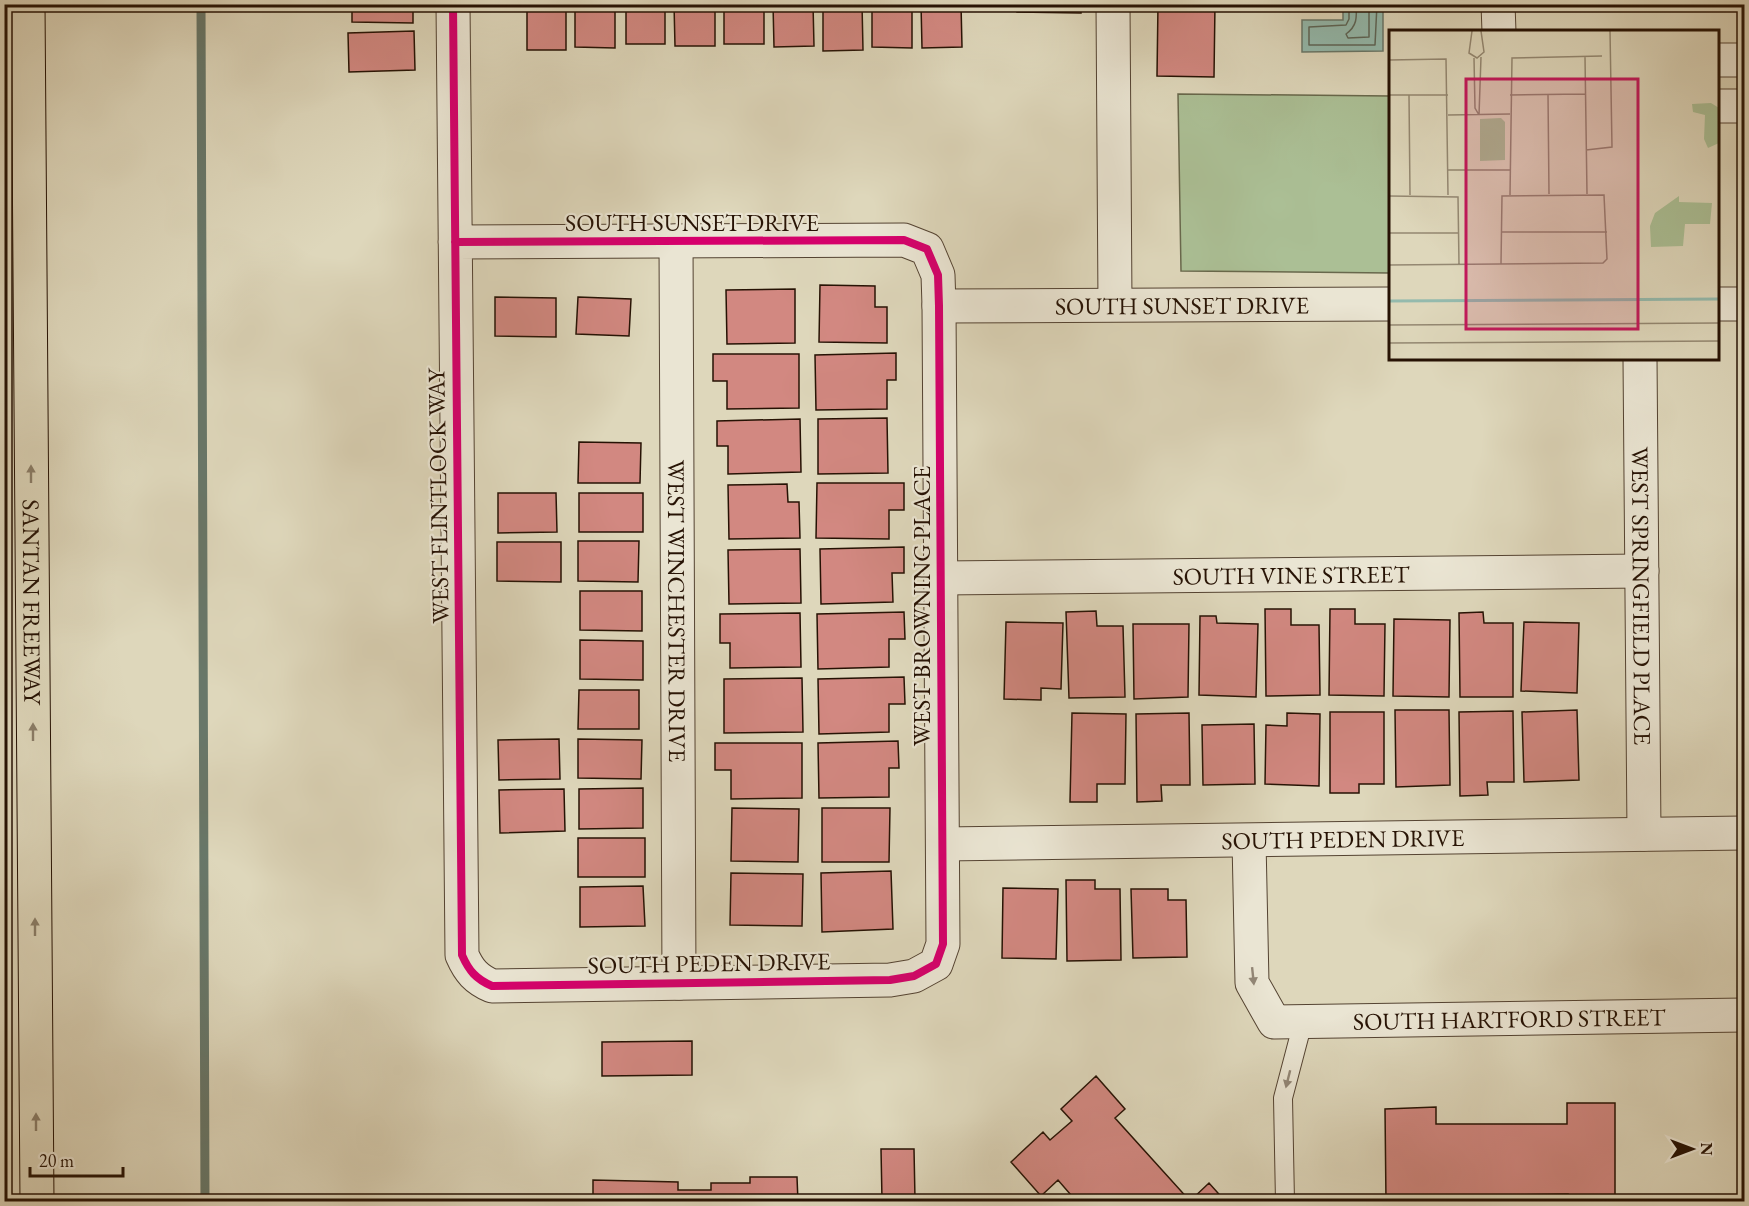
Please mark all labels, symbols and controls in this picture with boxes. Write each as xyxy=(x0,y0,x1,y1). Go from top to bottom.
inset map xyxy=(1389,30,1719,360)
street label: SOUTH SUNSET DRIVE xyxy=(565,207,819,238)
street label: SOUTH SUNSET DRIVE xyxy=(1055,289,1309,321)
street label: WEST FLINTLOCK WAY xyxy=(420,367,456,624)
street label: WEST SPRINGFIELD PLACE xyxy=(1625,447,1659,745)
street label: WEST WINCHESTER DRIVE xyxy=(661,460,694,762)
one-way arrow xyxy=(26,465,36,484)
street label: WEST BROWNING PLACE xyxy=(906,466,937,746)
street label: SANTAN FREEWAY xyxy=(16,499,49,706)
street label: SOUTH VINE STREET xyxy=(1172,558,1410,591)
one-way arrow xyxy=(28,723,38,742)
street label: SOUTH PEDEN DRIVE xyxy=(1221,821,1465,856)
one-way arrow xyxy=(30,918,40,937)
street label: SOUTH PEDEN DRIVE xyxy=(587,945,831,981)
one-way arrow xyxy=(1248,966,1258,985)
street label: SOUTH HARTFORD STREET xyxy=(1353,1001,1667,1036)
one-way arrow xyxy=(1283,1070,1292,1088)
one-way arrow xyxy=(31,1113,41,1132)
north arrow xyxy=(1662,1119,1722,1179)
scale bar xyxy=(30,1140,123,1178)
text: N xyxy=(1696,1143,1717,1156)
text: 20 m xyxy=(39,1149,74,1172)

